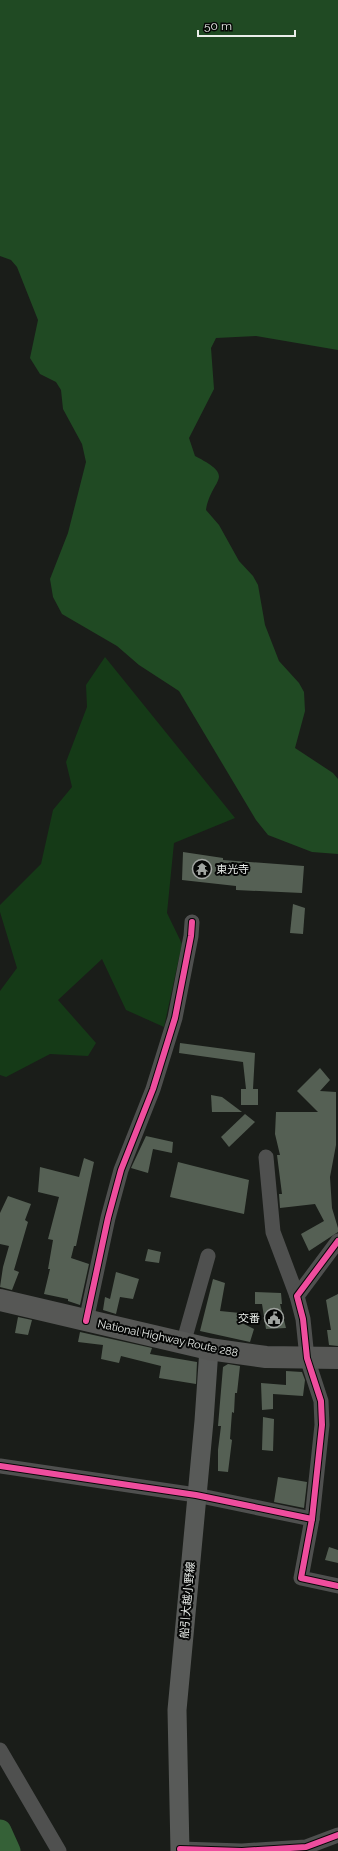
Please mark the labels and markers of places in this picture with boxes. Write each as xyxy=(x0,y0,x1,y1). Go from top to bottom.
temple icon: 東光寺 xyxy=(191,858,213,880)
place label: 東光寺 xyxy=(216,863,249,876)
public building icon: 交番 xyxy=(263,1307,285,1329)
place label: 交番 xyxy=(238,1312,260,1325)

